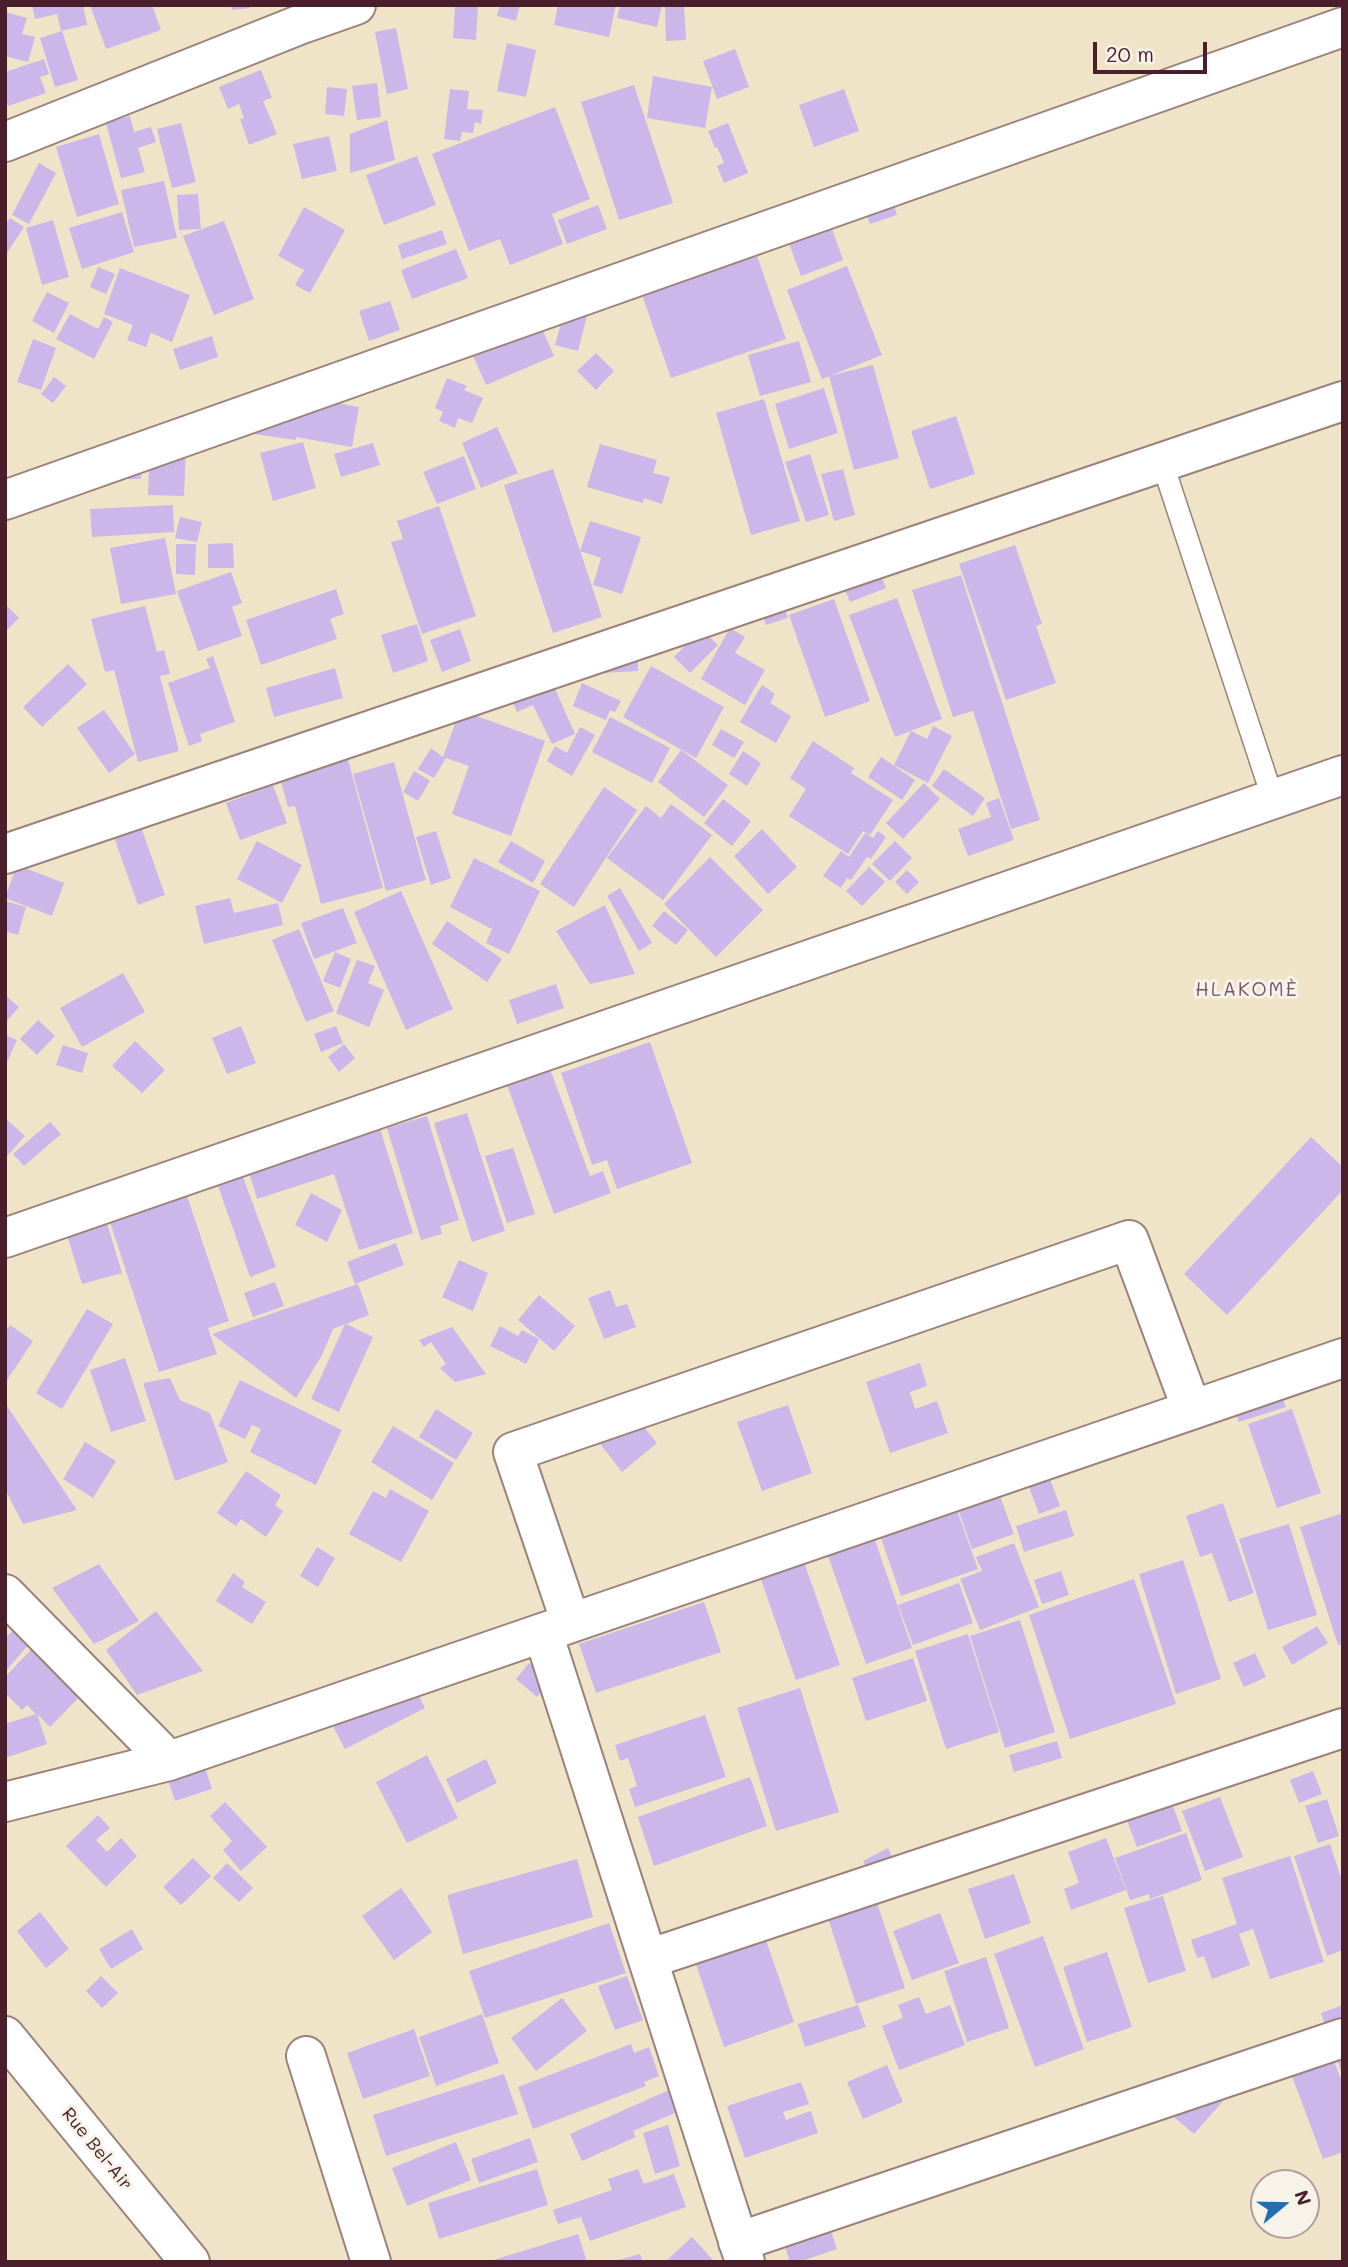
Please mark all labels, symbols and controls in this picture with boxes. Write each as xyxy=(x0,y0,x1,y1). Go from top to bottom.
scale bar xyxy=(1096,28,1210,72)
text: 20 m xyxy=(1106,40,1154,67)
district label: HLAKOMÈ xyxy=(1196,979,1298,1001)
street label: Rue Bel-Air xyxy=(57,2103,137,2195)
north arrow xyxy=(1250,2169,1320,2239)
text: N xyxy=(1289,2187,1318,2209)

